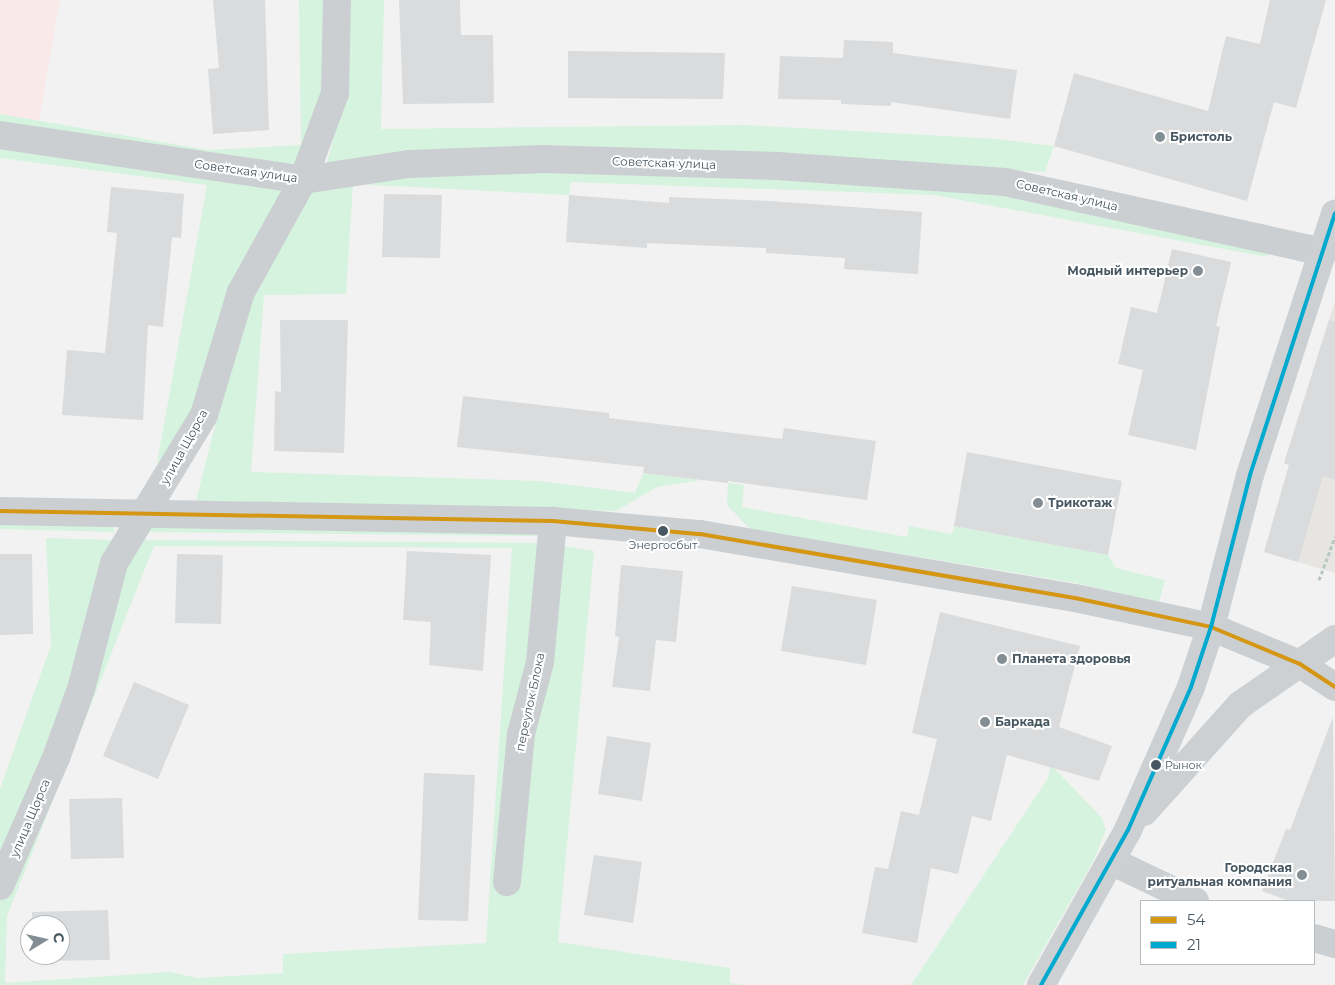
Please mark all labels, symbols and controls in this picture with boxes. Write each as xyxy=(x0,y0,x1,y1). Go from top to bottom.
place label: Бристоль xyxy=(1170,130,1232,144)
marker: Бристоль xyxy=(1154,131,1166,143)
street label: Советская улица xyxy=(612,154,716,172)
street label: Советская улица xyxy=(193,157,299,185)
street label: Советская улица xyxy=(1015,176,1119,214)
place label: Модный интерьер xyxy=(1067,264,1188,278)
marker: Модный интерьер xyxy=(1192,265,1204,277)
street label: улица Щорса xyxy=(157,407,211,487)
place label: Трикотаж xyxy=(1048,496,1112,510)
marker: Трикотаж xyxy=(1032,497,1044,509)
marker: Энергосбыт xyxy=(658,526,668,536)
place label: Энергосбыт xyxy=(629,538,697,552)
street label: переулок Блока xyxy=(513,651,547,753)
place label: Планета здоровья xyxy=(1012,652,1131,666)
marker: Планета здоровья xyxy=(996,653,1008,665)
place label: Баркада xyxy=(995,715,1050,729)
marker: Баркада xyxy=(979,716,991,728)
place label: Рынок xyxy=(1165,758,1202,772)
marker: Рынок xyxy=(1151,760,1161,770)
street label: улица Щорса xyxy=(7,777,53,859)
place label: Городская ритуальная компания xyxy=(1148,861,1292,889)
marker: Городская ритуальная компания xyxy=(1296,869,1308,881)
legend xyxy=(1140,900,1315,965)
text: 54 xyxy=(1187,910,1205,929)
north arrow xyxy=(20,915,70,965)
text: С xyxy=(49,931,69,944)
text: 21 xyxy=(1187,935,1201,954)

